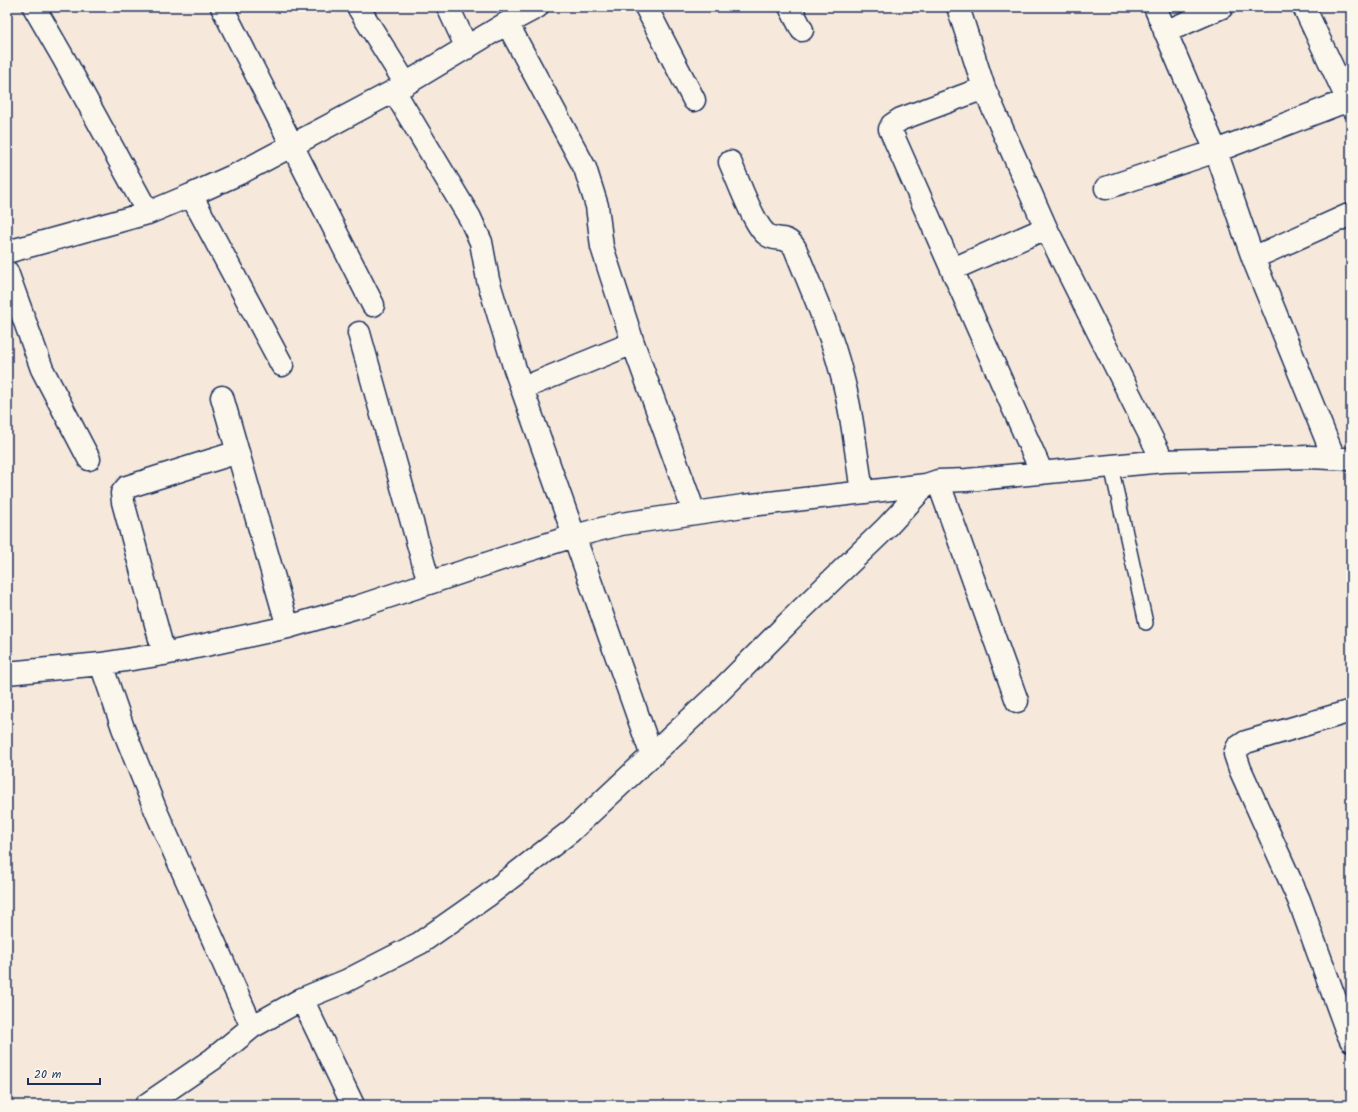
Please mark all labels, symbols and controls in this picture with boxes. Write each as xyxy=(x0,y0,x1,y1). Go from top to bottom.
scale bar xyxy=(28,1060,100,1086)
text: 20 m xyxy=(34,1065,62,1084)

